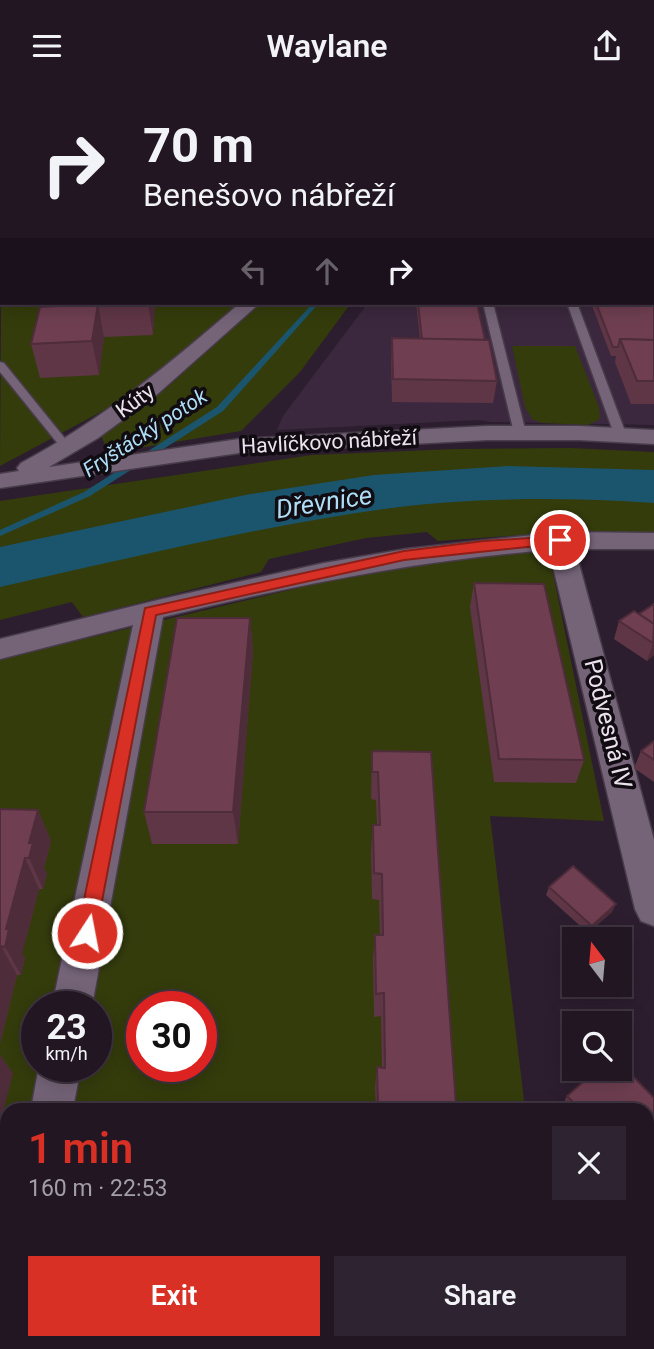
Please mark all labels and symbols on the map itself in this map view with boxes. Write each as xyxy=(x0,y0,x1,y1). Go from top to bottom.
street label: Kúty xyxy=(111,379,159,423)
water label: Fryštácký potok xyxy=(78,384,212,482)
street label: Havlíčkovo nábřeží xyxy=(241,425,418,459)
water label: Dřevnice xyxy=(274,480,374,524)
pin xyxy=(530,510,590,570)
street label: Podvesná IV xyxy=(578,656,638,792)
position arrow xyxy=(50,896,124,970)
north arrow xyxy=(562,927,632,997)
speed limit sign: 30 xyxy=(126,991,217,1082)

